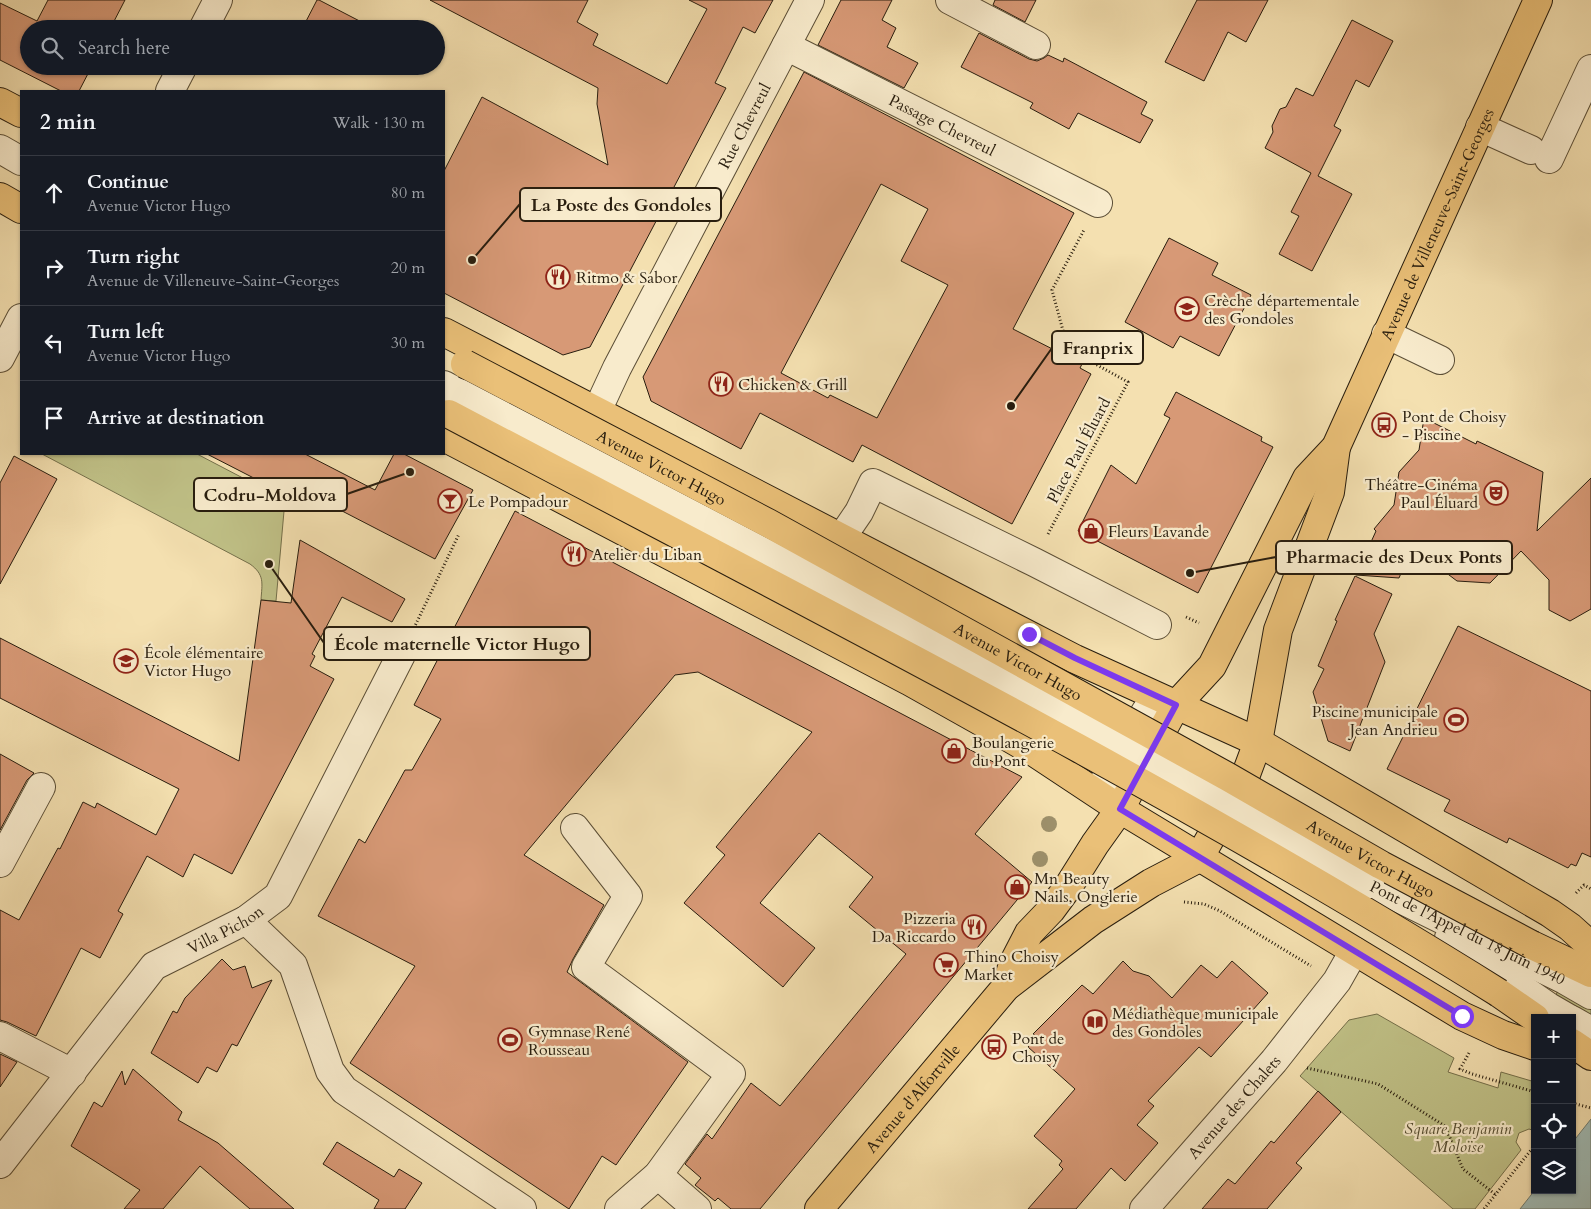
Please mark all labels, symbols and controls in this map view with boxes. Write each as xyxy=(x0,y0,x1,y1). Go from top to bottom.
search box xyxy=(20,20,445,75)
icon: search xyxy=(38,34,66,62)
text: Search here xyxy=(78,35,170,61)
street label: Rue Chevreul xyxy=(713,80,776,173)
street label: Passage Chevreul xyxy=(885,89,999,162)
street label: Avenue de Villeneuve-Saint-Georges xyxy=(1376,105,1500,344)
text: 2 min xyxy=(40,108,96,137)
text: Walk · 130 m xyxy=(333,112,425,134)
text: Continue xyxy=(87,169,169,195)
icon: ahead xyxy=(40,179,68,207)
text: 80 m xyxy=(391,182,425,204)
callout: La Poste des Gondoles xyxy=(520,188,721,221)
text: La Poste des Gondoles xyxy=(531,193,711,218)
text: Avenue Victor Hugo xyxy=(87,195,230,217)
text: Turn right xyxy=(87,244,179,270)
icon: right xyxy=(40,254,68,282)
text: 20 m xyxy=(391,257,425,279)
restaurant icon: Ritmo & Sabor xyxy=(545,264,571,290)
place label: Ritmo & Sabor xyxy=(576,267,677,289)
text: Avenue de Villeneuve-Saint-Georges xyxy=(87,270,339,292)
place label: Crèche départementale des Gondoles xyxy=(1204,290,1360,330)
school or university icon: Crèche départementale des Gondoles xyxy=(1174,296,1200,322)
text: Turn left xyxy=(87,319,164,345)
icon: left xyxy=(40,329,68,357)
callout: Franprix xyxy=(1052,331,1143,364)
text: 30 m xyxy=(391,332,425,354)
text: Franprix xyxy=(1062,336,1134,361)
text: Avenue Victor Hugo xyxy=(87,345,230,367)
restaurant icon: Chicken & Grill xyxy=(708,371,734,397)
place label: Chicken & Grill xyxy=(738,374,847,396)
street label: Place Paul Éluard xyxy=(1042,393,1116,507)
icon: arrive xyxy=(40,404,68,432)
text: Arrive at destination xyxy=(87,405,264,431)
place label: Pont de Choisy - Piscine xyxy=(1402,406,1507,446)
bus stop icon: Pont de Choisy - Piscine xyxy=(1371,412,1397,438)
street label: Avenue Victor Hugo xyxy=(593,425,730,511)
place label: Théâtre-Cinéma Paul Éluard xyxy=(1364,474,1478,514)
callout: Codru-Moldova xyxy=(194,478,347,511)
theatre icon: Théâtre-Cinéma Paul Éluard xyxy=(1483,480,1509,506)
text: Codru-Moldova xyxy=(204,483,337,508)
bar icon: Le Pompadour xyxy=(437,488,463,514)
place label: Le Pompadour xyxy=(468,491,568,513)
shop icon: Fleurs Lavande xyxy=(1078,518,1104,544)
place label: Fleurs Lavande xyxy=(1108,521,1209,543)
restaurant icon: Atelier du Liban xyxy=(561,541,587,567)
callout: Pharmacie des Deux Ponts xyxy=(1276,541,1512,574)
place label: Atelier du Liban xyxy=(592,544,702,566)
text: Pharmacie des Deux Ponts xyxy=(1286,545,1502,570)
street label: Avenue Victor Hugo xyxy=(950,618,1086,706)
route end xyxy=(1018,623,1041,646)
callout: École maternelle Victor Hugo xyxy=(324,627,590,660)
text: École maternelle Victor Hugo xyxy=(334,632,580,657)
place label: École élémentaire Victor Hugo xyxy=(144,642,264,682)
school or university icon: École élémentaire Victor Hugo xyxy=(113,648,139,674)
place label: Piscine municipale Jean Andrieu xyxy=(1312,701,1438,741)
sports icon: Piscine municipale Jean Andrieu xyxy=(1443,707,1469,733)
place label: Boulangerie du Pont xyxy=(972,732,1054,772)
shop icon: Boulangerie du Pont xyxy=(941,738,967,764)
street label: Avenue Victor Hugo xyxy=(1302,815,1439,904)
place label: Mn Beauty Nails, Onglerie xyxy=(1034,868,1138,908)
shop icon: Mn Beauty Nails, Onglerie xyxy=(1004,874,1030,900)
street label: Pont de l'Appel du 18 Juin 1940 xyxy=(1366,876,1569,991)
street label: Villa Pichon xyxy=(184,901,268,960)
place label: Pizzeria Da Riccardo xyxy=(872,908,956,948)
restaurant icon: Pizzeria Da Riccardo xyxy=(961,914,987,940)
place label: Thino Choisy Market xyxy=(964,946,1060,986)
supermarket icon: Thino Choisy Market xyxy=(933,952,959,978)
place label: Médiathèque municipale des Gondoles xyxy=(1112,1003,1279,1043)
route start xyxy=(1451,1005,1474,1028)
library icon: Médiathèque municipale des Gondoles xyxy=(1082,1009,1108,1035)
map controls xyxy=(1531,1014,1576,1194)
button: + xyxy=(1531,1014,1576,1059)
place label: Gymnase René Rousseau xyxy=(528,1021,630,1061)
sports icon: Gymnase René Rousseau xyxy=(497,1027,523,1053)
place label: Pont de Choisy xyxy=(1012,1028,1064,1068)
bus stop icon: Pont de Choisy xyxy=(981,1034,1007,1060)
street label: Avenue d'Alfortville xyxy=(861,1040,965,1158)
street label: Avenue des Chalets xyxy=(1183,1051,1286,1164)
button: − xyxy=(1531,1059,1576,1104)
button: locate xyxy=(1531,1104,1576,1149)
park label: Square Benjamin Moloïse xyxy=(1405,1118,1512,1158)
button: layers xyxy=(1531,1149,1576,1194)

